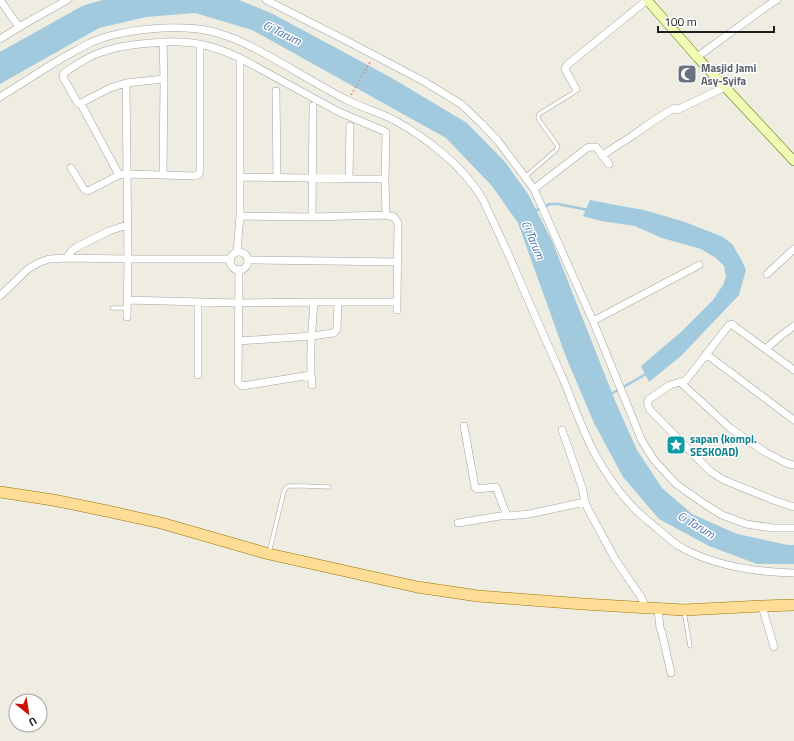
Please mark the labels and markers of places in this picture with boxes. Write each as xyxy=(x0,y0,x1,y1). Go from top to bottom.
place label: Masjid Jami Asy-Syifa xyxy=(701,60,757,89)
mosque icon: Masjid Jami Asy-Syifa xyxy=(676,63,698,85)
place label: sapan (kompl. SESKOAD) xyxy=(690,431,757,460)
place icon: sapan (kompl. SESKOAD) xyxy=(665,434,687,456)

